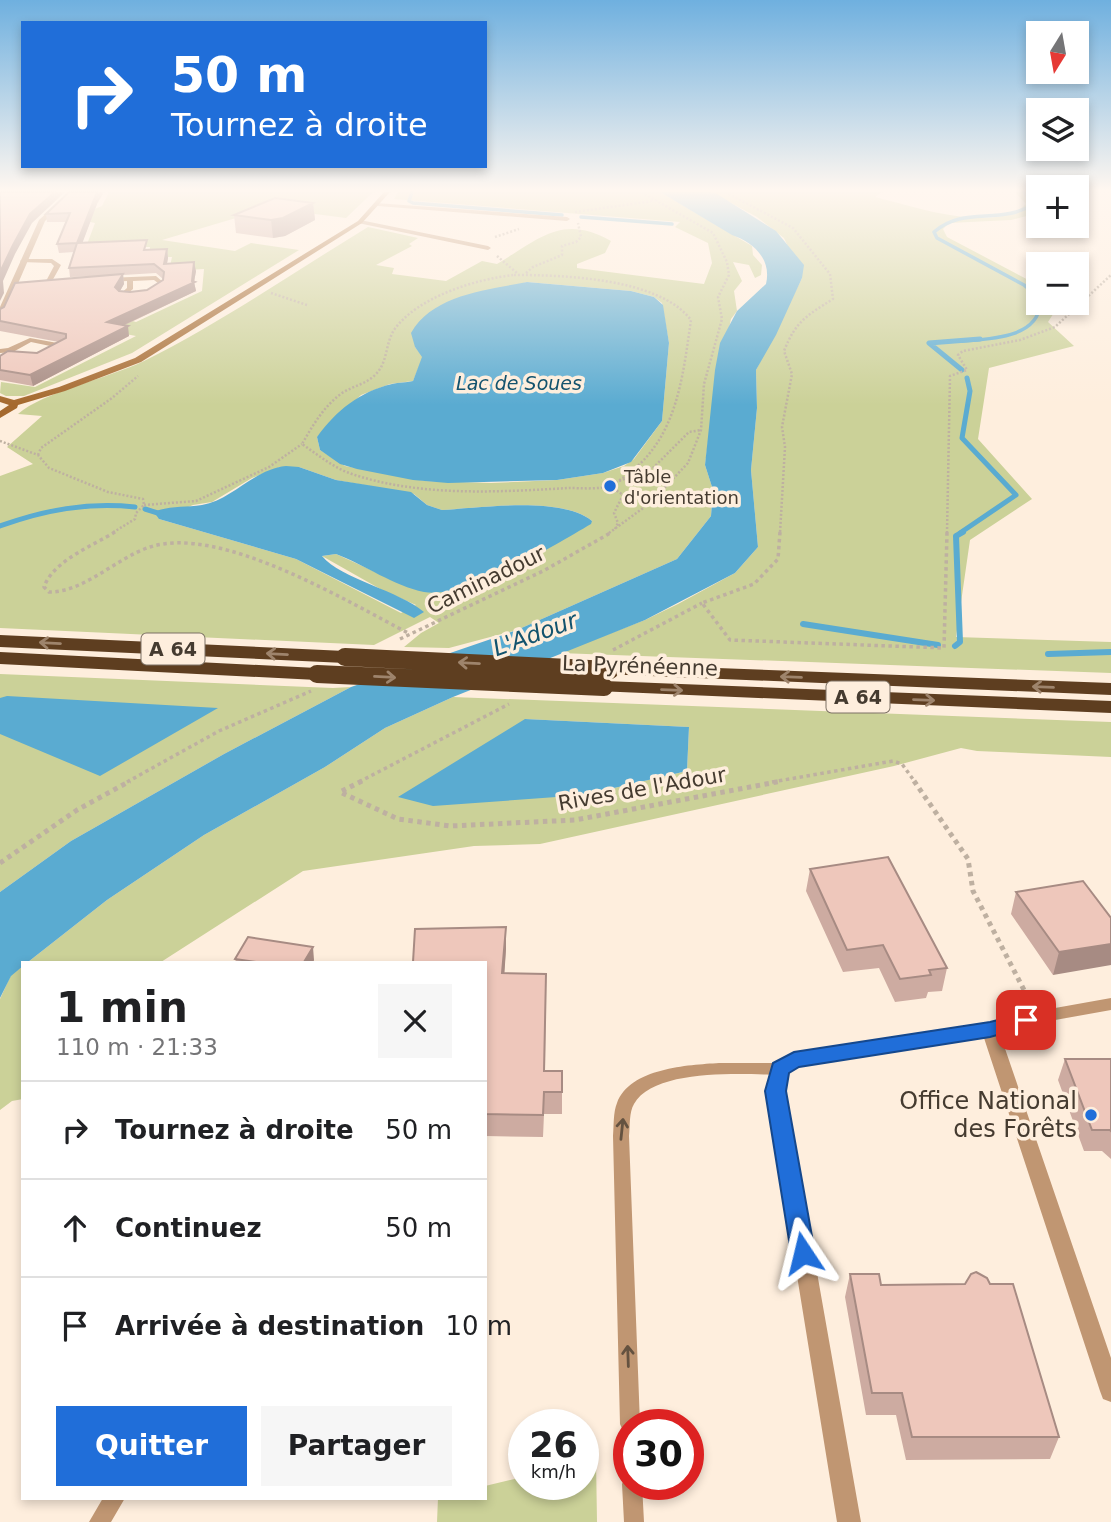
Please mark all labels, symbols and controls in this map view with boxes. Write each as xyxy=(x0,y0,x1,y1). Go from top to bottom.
north arrow xyxy=(1026,21,1088,84)
map controls xyxy=(1026,21,1089,315)
text: 50 m xyxy=(171,47,307,104)
icon: right xyxy=(56,49,147,140)
button: layers xyxy=(1026,98,1089,161)
text: Tournez à droite xyxy=(171,106,428,144)
button: + xyxy=(1026,175,1089,238)
button: − xyxy=(1026,252,1089,315)
water label: Lac de Soues xyxy=(456,372,582,394)
place label: Tâble d'orientation xyxy=(623,466,739,508)
marker: Tâble d'orientation xyxy=(602,478,618,494)
street label: Caminadour xyxy=(423,541,549,619)
water label: L'Adour xyxy=(489,606,582,661)
road number: A 64 xyxy=(142,634,204,664)
one-way arrow xyxy=(39,637,62,650)
one-way arrow xyxy=(266,647,289,660)
street label: La Pyrénéenne xyxy=(562,651,718,681)
one-way arrow xyxy=(457,657,480,670)
one-way arrow xyxy=(374,671,397,684)
one-way arrow xyxy=(780,671,803,684)
one-way arrow xyxy=(1032,680,1055,693)
road number: A 64 xyxy=(826,682,890,712)
one-way arrow xyxy=(661,683,684,696)
one-way arrow xyxy=(913,693,936,706)
street label: Rives de l'Adour xyxy=(556,762,728,816)
text: 1 min xyxy=(56,983,188,1032)
button: close xyxy=(378,984,452,1058)
pin xyxy=(996,990,1056,1050)
icon: arrive xyxy=(1007,1001,1045,1039)
text: 110 m · 21:33 xyxy=(56,1034,218,1060)
place label: Office National des Forêts xyxy=(899,1087,1077,1143)
marker: Office National des Forêts xyxy=(1083,1107,1099,1123)
icon: right xyxy=(56,1111,94,1149)
text: Tournez à droite xyxy=(115,1115,354,1145)
text: 50 m xyxy=(385,1115,452,1145)
one-way arrow xyxy=(616,1118,629,1141)
icon: ahead xyxy=(56,1209,94,1247)
text: Continuez xyxy=(115,1213,262,1243)
text: 50 m xyxy=(385,1213,452,1243)
position arrow xyxy=(766,1216,840,1290)
icon: arrive xyxy=(56,1307,94,1345)
text: Arrivée à destination xyxy=(115,1311,424,1341)
text: 10 m xyxy=(445,1311,512,1341)
one-way arrow xyxy=(621,1345,635,1368)
button: Quitter xyxy=(56,1406,247,1486)
button: Partager xyxy=(261,1406,452,1486)
speed limit sign: 30 xyxy=(613,1409,704,1500)
text: 26 xyxy=(529,1425,578,1465)
text: km/h xyxy=(531,1461,576,1482)

